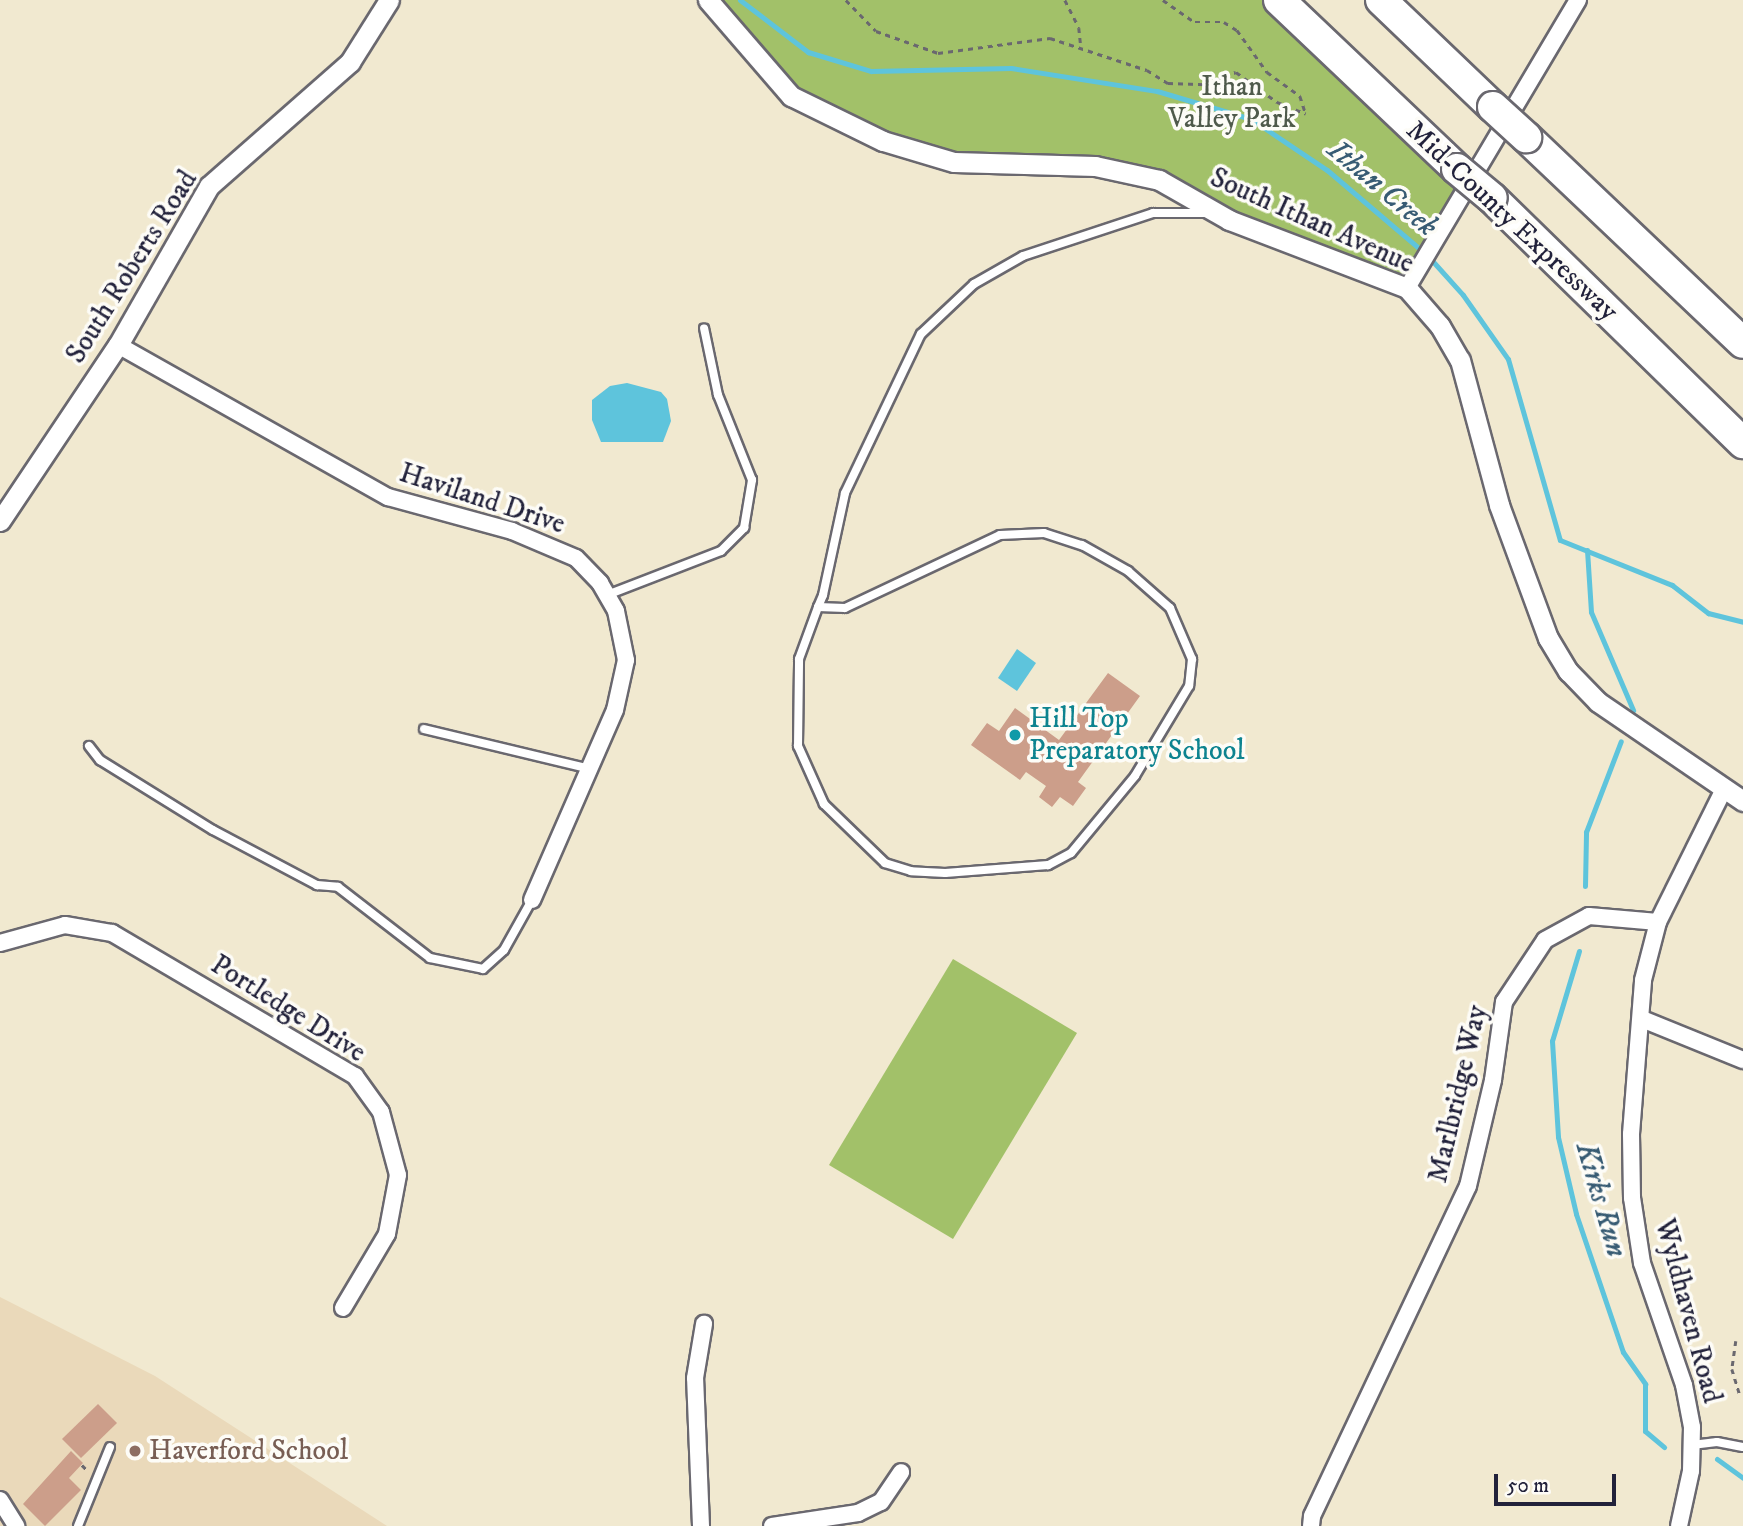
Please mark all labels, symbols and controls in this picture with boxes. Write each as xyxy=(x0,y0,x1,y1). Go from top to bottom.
park label: Ithan Valley Park xyxy=(1168,70,1296,136)
street label: Mid-County Expressway xyxy=(1399,114,1625,328)
water label: Ithan Creek xyxy=(1320,133,1444,245)
street label: South Ithan Avenue xyxy=(1205,161,1419,281)
street label: South Roberts Road xyxy=(59,164,205,370)
street label: Haviland Drive xyxy=(395,456,569,542)
place label: Hill Top Preparatory School xyxy=(1029,702,1245,768)
marker: Hill Top Preparatory School xyxy=(1007,727,1023,743)
street label: Portledge Drive xyxy=(204,948,372,1070)
street label: Marlbridge Way xyxy=(1421,1002,1495,1186)
water label: Kirks Run xyxy=(1567,1139,1633,1261)
street label: Wyldhaven Road xyxy=(1647,1215,1729,1407)
place label: Haverford School xyxy=(149,1434,348,1468)
marker: Haverford School xyxy=(127,1443,143,1459)
scale bar xyxy=(1498,1460,1620,1504)
text: 50 m xyxy=(1507,1473,1549,1499)

